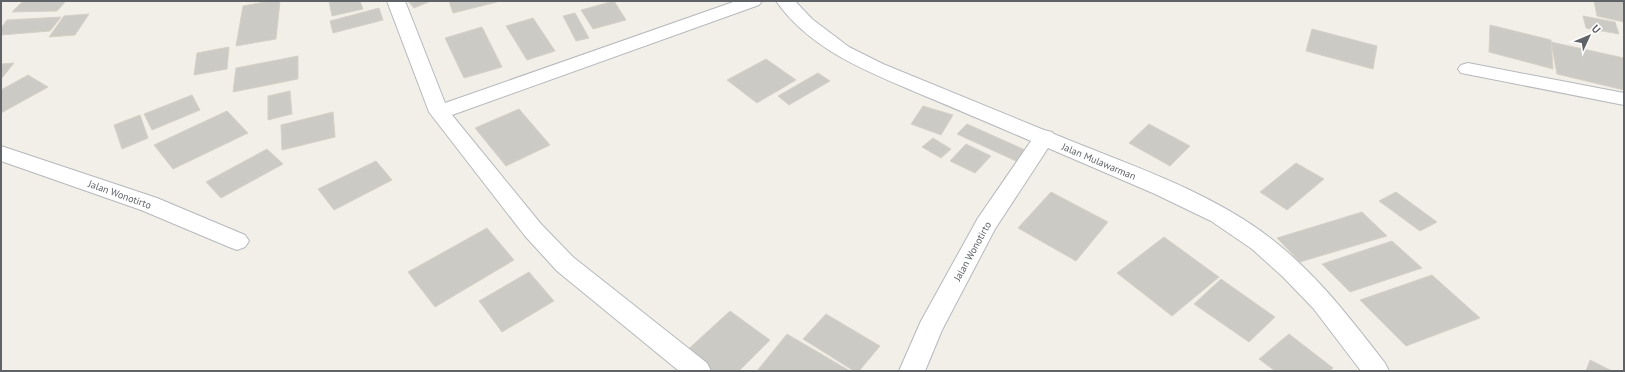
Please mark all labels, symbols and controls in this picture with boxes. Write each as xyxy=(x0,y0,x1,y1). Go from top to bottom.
north arrow xyxy=(1569,16,1609,56)
text: U xyxy=(1589,22,1604,36)
street label: Jalan Mulawarman xyxy=(1059,140,1138,183)
street label: Jalan Wonotirto xyxy=(86,177,153,212)
street label: Jalan Wonotirto xyxy=(950,219,994,284)

